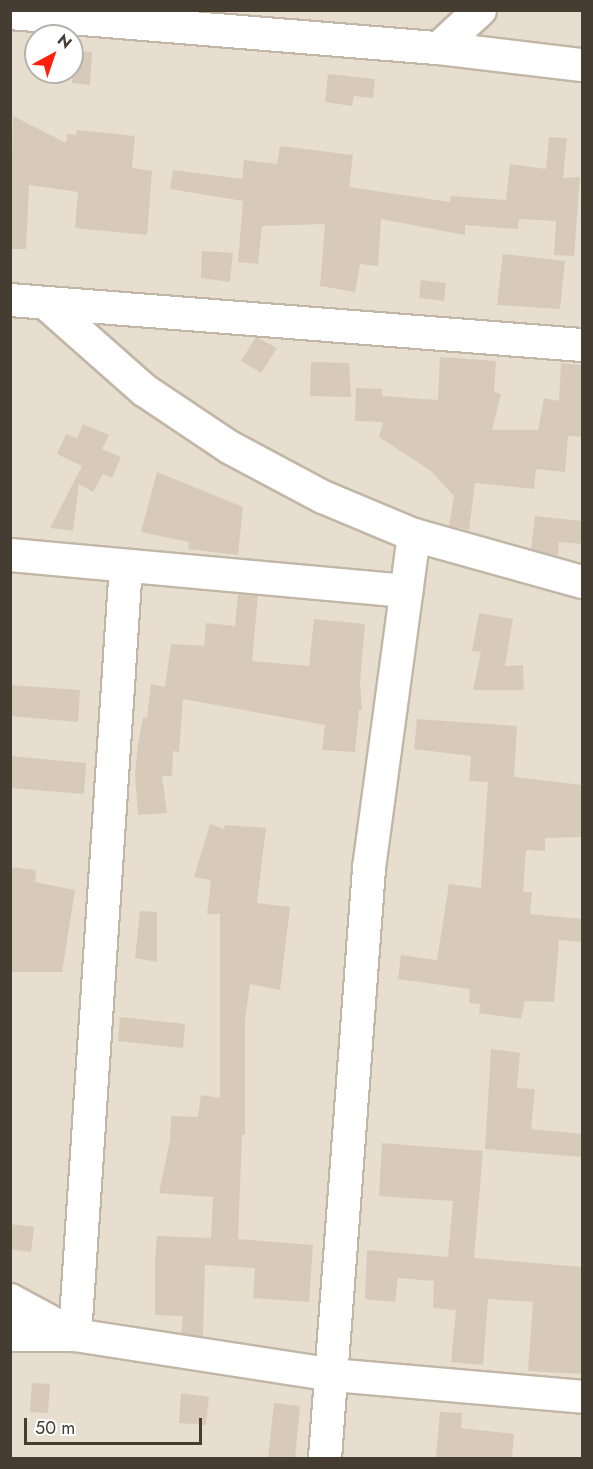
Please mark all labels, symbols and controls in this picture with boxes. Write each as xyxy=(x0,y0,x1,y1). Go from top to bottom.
north arrow xyxy=(24,24,84,84)
text: N xyxy=(52,28,77,54)
scale bar xyxy=(27,1406,206,1444)
text: 50 m xyxy=(35,1415,75,1441)

